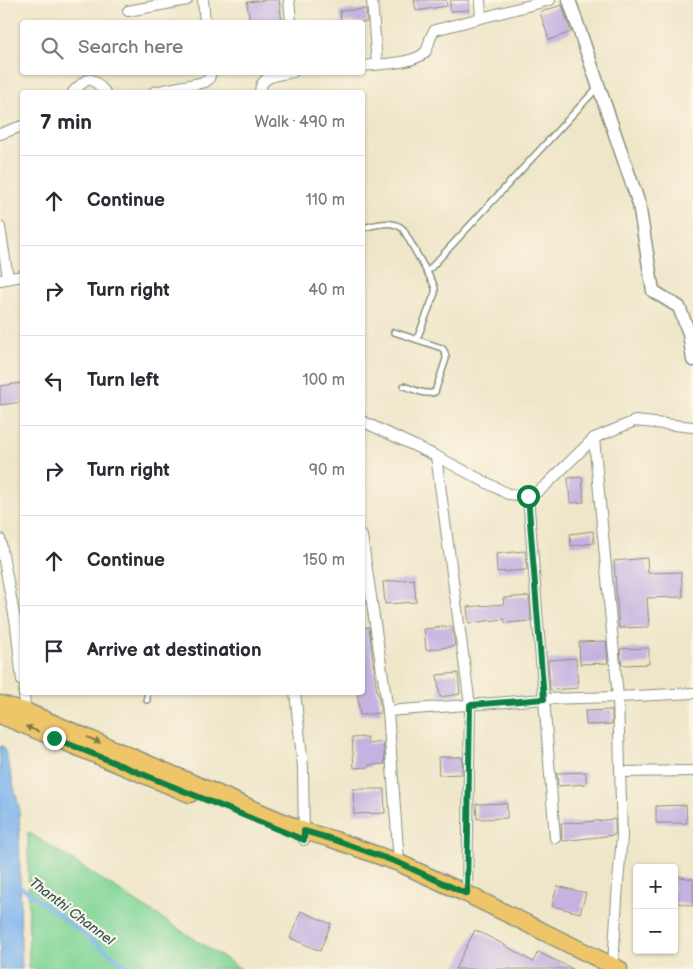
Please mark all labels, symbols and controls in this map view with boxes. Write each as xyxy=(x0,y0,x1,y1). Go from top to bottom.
search box xyxy=(20,20,365,75)
icon: search xyxy=(38,34,66,62)
text: Search here xyxy=(78,36,183,59)
text: 7 min xyxy=(40,110,92,135)
text: Walk · 490 m xyxy=(254,113,345,132)
icon: ahead xyxy=(40,187,68,215)
text: Continue xyxy=(87,189,165,212)
text: 110 m xyxy=(306,191,345,210)
icon: right xyxy=(40,277,68,305)
text: Turn right xyxy=(87,279,170,302)
text: 40 m xyxy=(308,281,345,300)
icon: left xyxy=(40,367,68,395)
text: Turn left xyxy=(87,369,159,392)
text: 100 m xyxy=(302,371,345,390)
icon: right xyxy=(40,457,68,485)
text: Turn right xyxy=(87,459,170,482)
text: 90 m xyxy=(309,461,345,480)
route start xyxy=(517,485,540,508)
icon: ahead xyxy=(40,547,68,575)
text: Continue xyxy=(87,549,165,572)
text: 150 m xyxy=(303,551,345,570)
icon: arrive xyxy=(40,637,68,665)
text: Arrive at destination xyxy=(87,639,262,662)
one-way arrow xyxy=(25,724,39,732)
route end xyxy=(43,727,66,750)
one-way arrow xyxy=(87,737,101,745)
map controls xyxy=(633,864,678,954)
button: + xyxy=(633,864,678,909)
water label: Thanthi Channel xyxy=(26,874,118,949)
button: − xyxy=(633,909,678,954)

